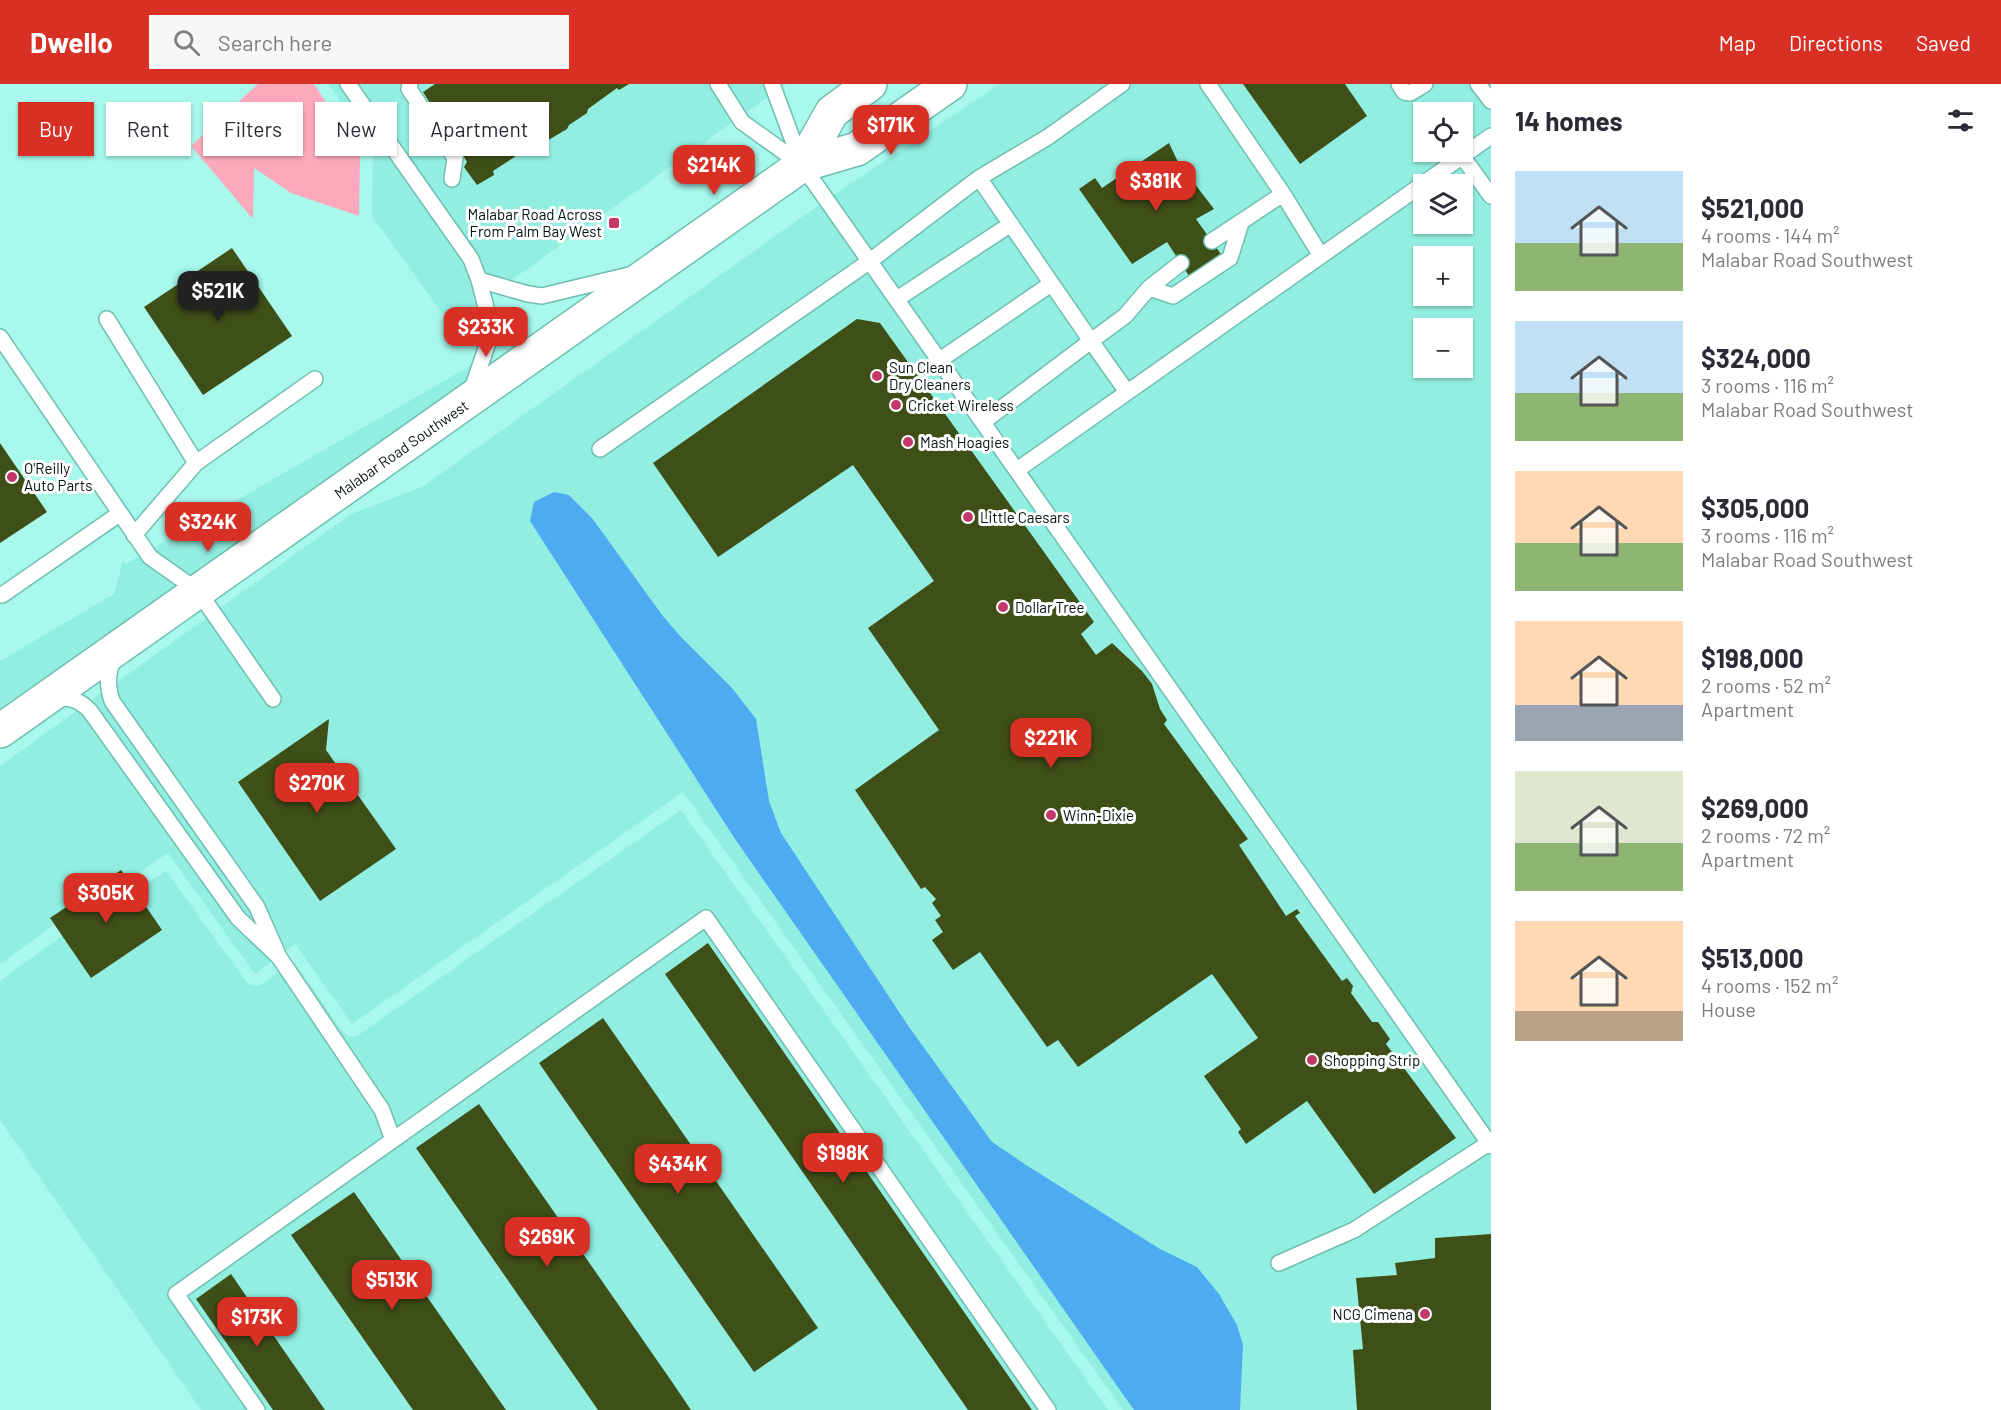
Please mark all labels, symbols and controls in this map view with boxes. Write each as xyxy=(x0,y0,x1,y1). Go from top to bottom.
search box xyxy=(149,15,569,69)
text: Dwello xyxy=(30,25,113,59)
icon: search xyxy=(170,26,203,59)
text: Search here xyxy=(218,29,332,55)
text: Map xyxy=(1719,30,1756,55)
text: Directions xyxy=(1789,30,1883,55)
text: Saved xyxy=(1916,30,1971,55)
chip: Buy xyxy=(18,102,94,156)
chip: Rent xyxy=(106,102,191,156)
chip: Filters xyxy=(203,102,303,156)
chip: New xyxy=(315,102,397,156)
chip: Apartment xyxy=(409,102,549,156)
map controls xyxy=(1413,102,1473,378)
button: locate xyxy=(1413,102,1473,162)
icon: filters xyxy=(1944,104,1977,137)
pin: $171K xyxy=(849,105,933,156)
text: 14 homes xyxy=(1515,105,1622,136)
text: $171K xyxy=(867,112,915,136)
pin: $214K xyxy=(672,145,756,196)
text: $214K xyxy=(687,152,741,176)
pin: $381K xyxy=(1114,161,1198,212)
text: $381K xyxy=(1130,168,1182,192)
button: layers xyxy=(1413,174,1473,234)
text: $521,000 xyxy=(1701,192,1804,223)
icon: home xyxy=(1563,195,1635,267)
place label: Malabar Road Across From Palm Bay West xyxy=(468,205,602,240)
marker: Malabar Road Across From Palm Bay West xyxy=(607,216,621,230)
text: 4 rooms · 144 m² xyxy=(1701,223,1839,247)
button: + xyxy=(1413,246,1473,306)
text: Malabar Road Southwest xyxy=(1701,247,1914,271)
pin: $521K xyxy=(176,271,260,322)
text: $521K xyxy=(192,278,244,302)
pin: $233K xyxy=(444,307,528,358)
text: $233K xyxy=(458,314,514,338)
button: − xyxy=(1413,318,1473,378)
text: $324,000 xyxy=(1701,342,1811,373)
icon: home xyxy=(1563,345,1635,417)
place label: Sun Clean Dry Cleaners xyxy=(889,358,971,393)
marker: Sun Clean Dry Cleaners xyxy=(870,369,884,383)
text: 3 rooms · 116 m² xyxy=(1701,373,1834,397)
street label: Malabar Road Southwest xyxy=(331,396,471,502)
place label: Cricket Wireless xyxy=(908,396,1014,414)
text: Malabar Road Southwest xyxy=(1701,397,1914,421)
marker: Cricket Wireless xyxy=(889,398,903,412)
place label: Mash Hoagies xyxy=(920,433,1009,451)
marker: Mash Hoagies xyxy=(901,435,915,449)
place label: O'Reilly Auto Parts xyxy=(24,459,92,494)
marker: O'Reilly Auto Parts xyxy=(5,470,19,484)
text: $305,000 xyxy=(1701,492,1809,523)
icon: home xyxy=(1563,495,1635,567)
pin: $324K xyxy=(166,502,250,553)
place label: Little Caesars xyxy=(980,508,1070,526)
text: $324K xyxy=(179,509,237,533)
marker: Little Caesars xyxy=(961,510,975,524)
text: 3 rooms · 116 m² xyxy=(1701,523,1834,547)
text: Malabar Road Southwest xyxy=(1701,547,1914,571)
place label: Dollar Tree xyxy=(1015,598,1085,616)
marker: Dollar Tree xyxy=(996,600,1010,614)
text: $198,000 xyxy=(1701,642,1804,673)
icon: home xyxy=(1563,645,1635,717)
text: 2 rooms · 52 m² xyxy=(1701,673,1831,697)
text: Apartment xyxy=(1701,697,1794,721)
pin: $221K xyxy=(1009,718,1093,769)
text: $221K xyxy=(1024,725,1078,749)
pin: $270K xyxy=(275,763,359,814)
text: $270K xyxy=(289,770,345,794)
text: $269,000 xyxy=(1701,792,1809,823)
icon: home xyxy=(1563,795,1635,867)
place label: Winn-Dixie xyxy=(1063,806,1134,824)
marker: Winn-Dixie xyxy=(1044,808,1058,822)
text: 2 rooms · 72 m² xyxy=(1701,823,1830,847)
text: Apartment xyxy=(1701,847,1794,871)
pin: $305K xyxy=(64,873,148,924)
text: $305K xyxy=(78,880,134,904)
text: $513,000 xyxy=(1701,942,1804,973)
icon: home xyxy=(1563,945,1635,1017)
text: 4 rooms · 152 m² xyxy=(1701,973,1838,997)
text: House xyxy=(1701,997,1756,1021)
place label: Shopping Strip xyxy=(1324,1051,1420,1069)
marker: Shopping Strip xyxy=(1305,1053,1319,1067)
pin: $198K xyxy=(801,1133,885,1184)
text: $198K xyxy=(817,1140,869,1164)
pin: $434K xyxy=(636,1144,720,1195)
text: $434K xyxy=(649,1151,707,1175)
pin: $269K xyxy=(505,1217,589,1268)
text: $269K xyxy=(519,1224,575,1248)
pin: $513K xyxy=(350,1260,434,1311)
text: $513K xyxy=(366,1267,418,1291)
pin: $173K xyxy=(215,1297,299,1348)
text: $173K xyxy=(231,1304,283,1328)
place label: NCG Cimena xyxy=(1333,1305,1413,1323)
marker: NCG Cimena xyxy=(1418,1307,1432,1321)

